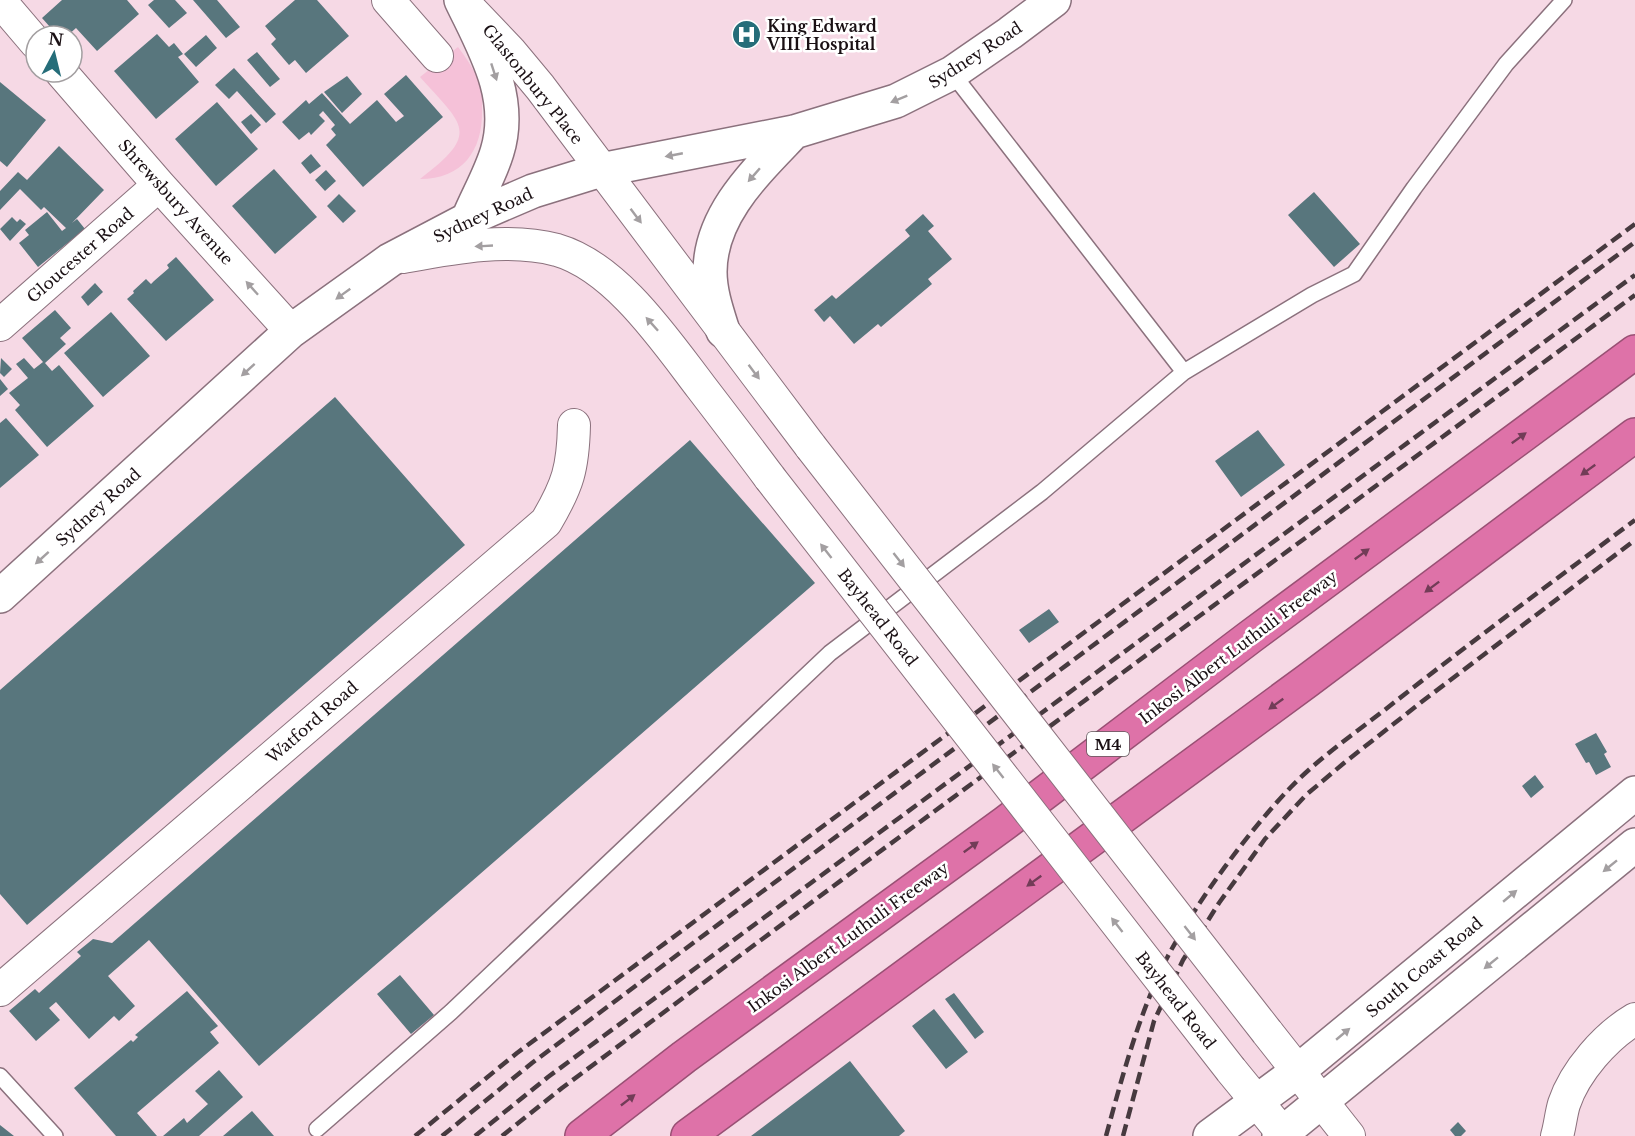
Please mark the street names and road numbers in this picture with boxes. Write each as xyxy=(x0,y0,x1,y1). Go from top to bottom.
street label: Sydney Road xyxy=(924,17,1026,93)
street label: Glastonbury Place xyxy=(478,20,588,148)
street label: Shrewsbury Avenue xyxy=(114,135,238,269)
street label: Sydney Road xyxy=(430,183,536,247)
street label: Gloucester Road xyxy=(23,203,138,307)
street label: Sydney Road xyxy=(51,463,145,550)
street label: Bayhead Road xyxy=(834,564,922,670)
street label: Inkosi Albert Luthuli Freeway xyxy=(1135,565,1342,728)
street label: Watford Road xyxy=(261,677,362,768)
road number: M4 xyxy=(1087,732,1129,756)
street label: Inkosi Albert Luthuli Freeway xyxy=(744,857,953,1017)
street label: South Coast Road xyxy=(1362,912,1486,1022)
street label: Bayhead Road xyxy=(1132,947,1220,1053)

